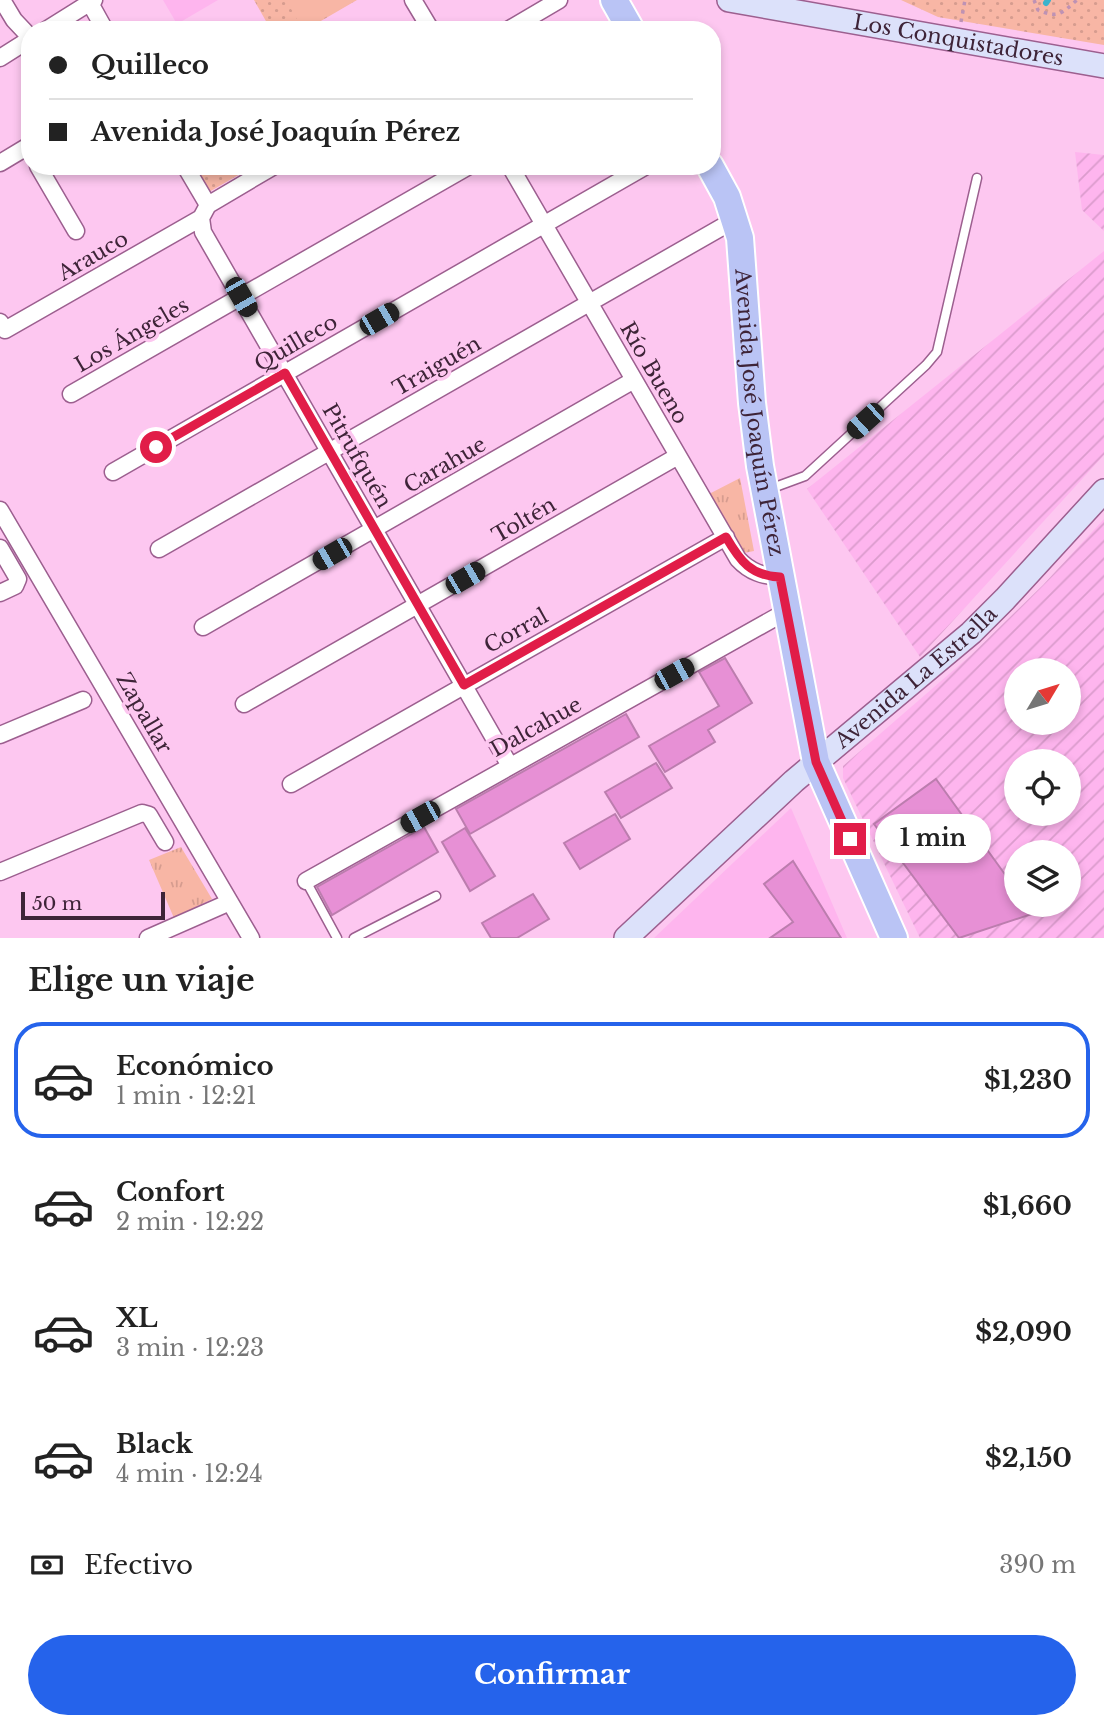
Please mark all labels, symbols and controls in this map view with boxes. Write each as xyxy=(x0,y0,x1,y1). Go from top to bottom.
street label: Los Conquistadores xyxy=(851,9,1066,72)
text: Quilleco xyxy=(91,49,209,81)
text: Avenida José Joaquín Pérez xyxy=(91,116,460,148)
street label: Arauco xyxy=(52,226,133,287)
street label: Avenida José Joaquín Pérez xyxy=(729,267,790,558)
car xyxy=(222,274,261,320)
street label: Los Ángeles xyxy=(70,292,194,378)
car xyxy=(356,299,403,339)
street label: Quilleco xyxy=(250,309,342,377)
street label: Río Bueno xyxy=(614,317,694,429)
street label: Traiguén xyxy=(388,330,486,402)
street label: Pitrufquén xyxy=(317,399,397,513)
car xyxy=(843,399,888,443)
route start xyxy=(140,431,172,463)
street label: Carahue xyxy=(399,431,491,499)
street label: Toltén xyxy=(487,491,561,549)
car xyxy=(309,534,356,574)
car xyxy=(442,558,489,598)
street label: Avenida La Estrella xyxy=(829,601,1003,755)
street label: Corral xyxy=(479,603,553,659)
car xyxy=(651,655,698,693)
north arrow xyxy=(1004,658,1082,735)
map controls xyxy=(1004,658,1081,917)
street label: Zapallar xyxy=(110,668,178,758)
street label: Dalcahue xyxy=(486,691,586,763)
button: locate xyxy=(1004,749,1081,826)
car xyxy=(397,798,444,836)
callout: 1 min xyxy=(874,814,990,864)
route end xyxy=(834,823,866,855)
text: 1 min xyxy=(900,824,966,852)
button: layers xyxy=(1004,840,1081,917)
scale bar xyxy=(21,889,164,921)
text: 50 m xyxy=(32,892,82,915)
text: Elige un viaje xyxy=(28,960,255,1000)
icon: car xyxy=(32,1049,95,1112)
text: Económico xyxy=(116,1050,274,1082)
text: $1,230 xyxy=(984,1064,1072,1096)
text: 1 min · 12:21 xyxy=(116,1082,256,1110)
icon: car xyxy=(32,1175,95,1238)
text: Confort xyxy=(116,1176,225,1208)
text: $1,660 xyxy=(983,1190,1072,1222)
text: 2 min · 12:22 xyxy=(116,1208,264,1236)
icon: car xyxy=(32,1301,95,1364)
text: XL xyxy=(116,1302,158,1334)
text: $2,090 xyxy=(975,1316,1072,1348)
text: 3 min · 12:23 xyxy=(116,1334,264,1362)
icon: car xyxy=(32,1427,95,1490)
text: Black xyxy=(116,1428,193,1460)
text: $2,150 xyxy=(985,1442,1072,1474)
text: 4 min · 12:24 xyxy=(116,1460,263,1488)
icon: cash xyxy=(28,1546,66,1584)
text: Efectivo xyxy=(84,1549,193,1581)
text: 390 m xyxy=(999,1551,1076,1579)
button: Confirmar xyxy=(28,1635,1076,1715)

